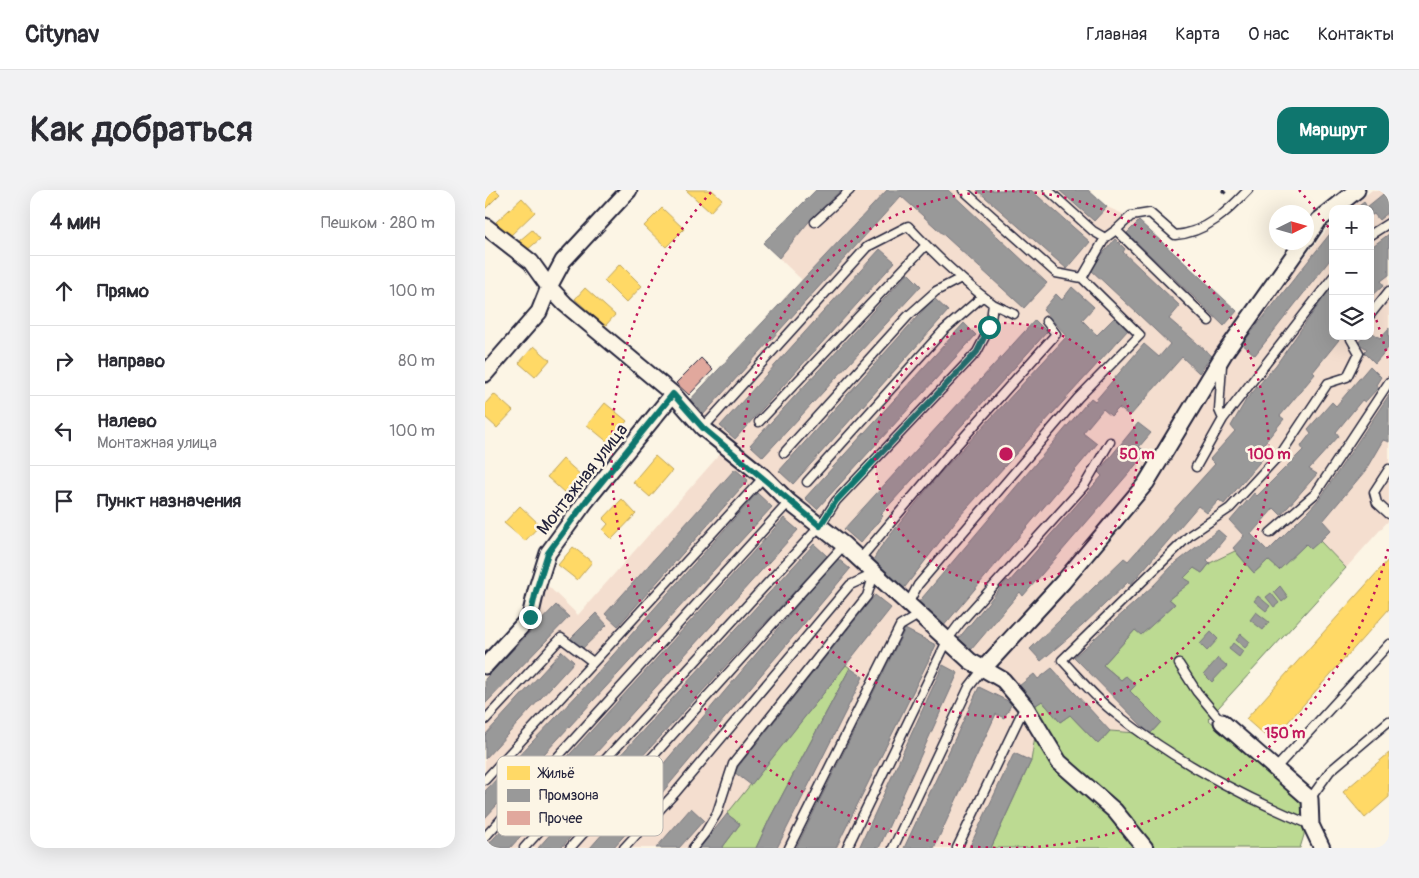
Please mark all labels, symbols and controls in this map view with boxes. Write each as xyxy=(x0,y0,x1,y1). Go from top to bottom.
text: Citynav xyxy=(25,20,100,49)
text: Главная xyxy=(1086,23,1147,46)
text: Карта xyxy=(1175,23,1220,46)
text: О нас xyxy=(1248,23,1290,46)
text: Контакты xyxy=(1318,23,1394,46)
button: Маршрут xyxy=(1277,107,1389,154)
text: Как добраться xyxy=(30,108,253,152)
north arrow xyxy=(1269,205,1314,250)
map controls xyxy=(1329,205,1374,340)
button: + xyxy=(1329,205,1374,250)
text: 4 мин xyxy=(50,209,100,236)
text: Пешком · 280 m xyxy=(321,213,435,233)
button: − xyxy=(1329,250,1374,295)
icon: ahead xyxy=(50,277,78,305)
text: Прямо xyxy=(97,279,149,303)
text: 100 m xyxy=(389,281,435,301)
button: layers xyxy=(1329,295,1374,340)
route start xyxy=(978,316,1001,339)
icon: right xyxy=(50,347,78,375)
text: Направо xyxy=(97,349,165,373)
text: 80 m xyxy=(398,351,435,371)
text: Налево xyxy=(97,409,157,433)
icon: left xyxy=(50,417,78,445)
street label: Монтажная улица xyxy=(532,419,633,540)
text: 100 m xyxy=(389,421,435,441)
text: Монтажная улица xyxy=(97,433,217,453)
centre of rings xyxy=(997,445,1015,463)
text: 50 m xyxy=(1120,445,1154,464)
text: 100 m xyxy=(1248,445,1290,464)
icon: arrive xyxy=(50,487,78,515)
text: Пункт назначения xyxy=(97,489,241,513)
route end xyxy=(519,606,542,629)
text: 150 m xyxy=(1265,724,1305,743)
legend xyxy=(497,756,663,836)
text: Жильё xyxy=(537,765,575,782)
text: Промзона xyxy=(539,787,599,804)
text: Прочее xyxy=(539,810,582,827)

